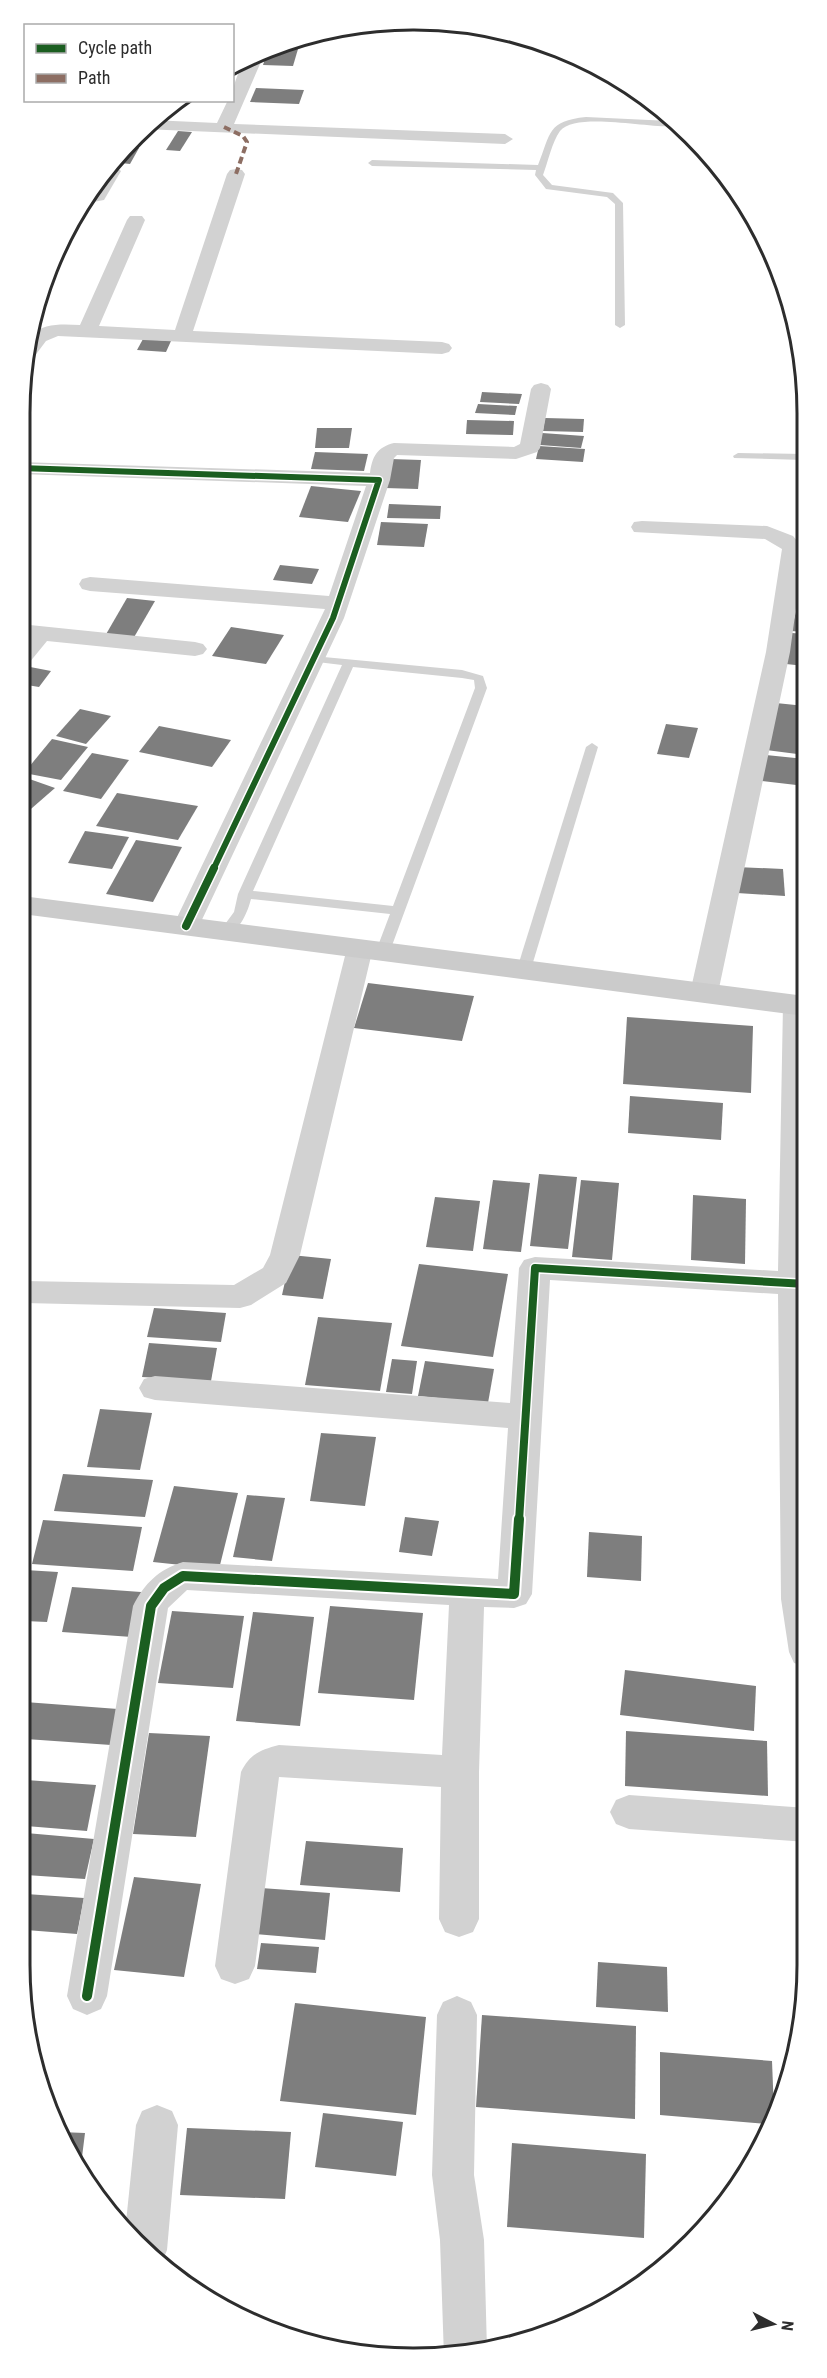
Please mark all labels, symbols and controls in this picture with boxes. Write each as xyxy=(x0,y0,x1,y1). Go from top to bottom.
legend xyxy=(24,24,234,102)
text: Cycle path xyxy=(78,37,152,58)
text: Path xyxy=(78,67,111,88)
north arrow xyxy=(743,2294,803,2354)
text: N xyxy=(777,2320,797,2332)

